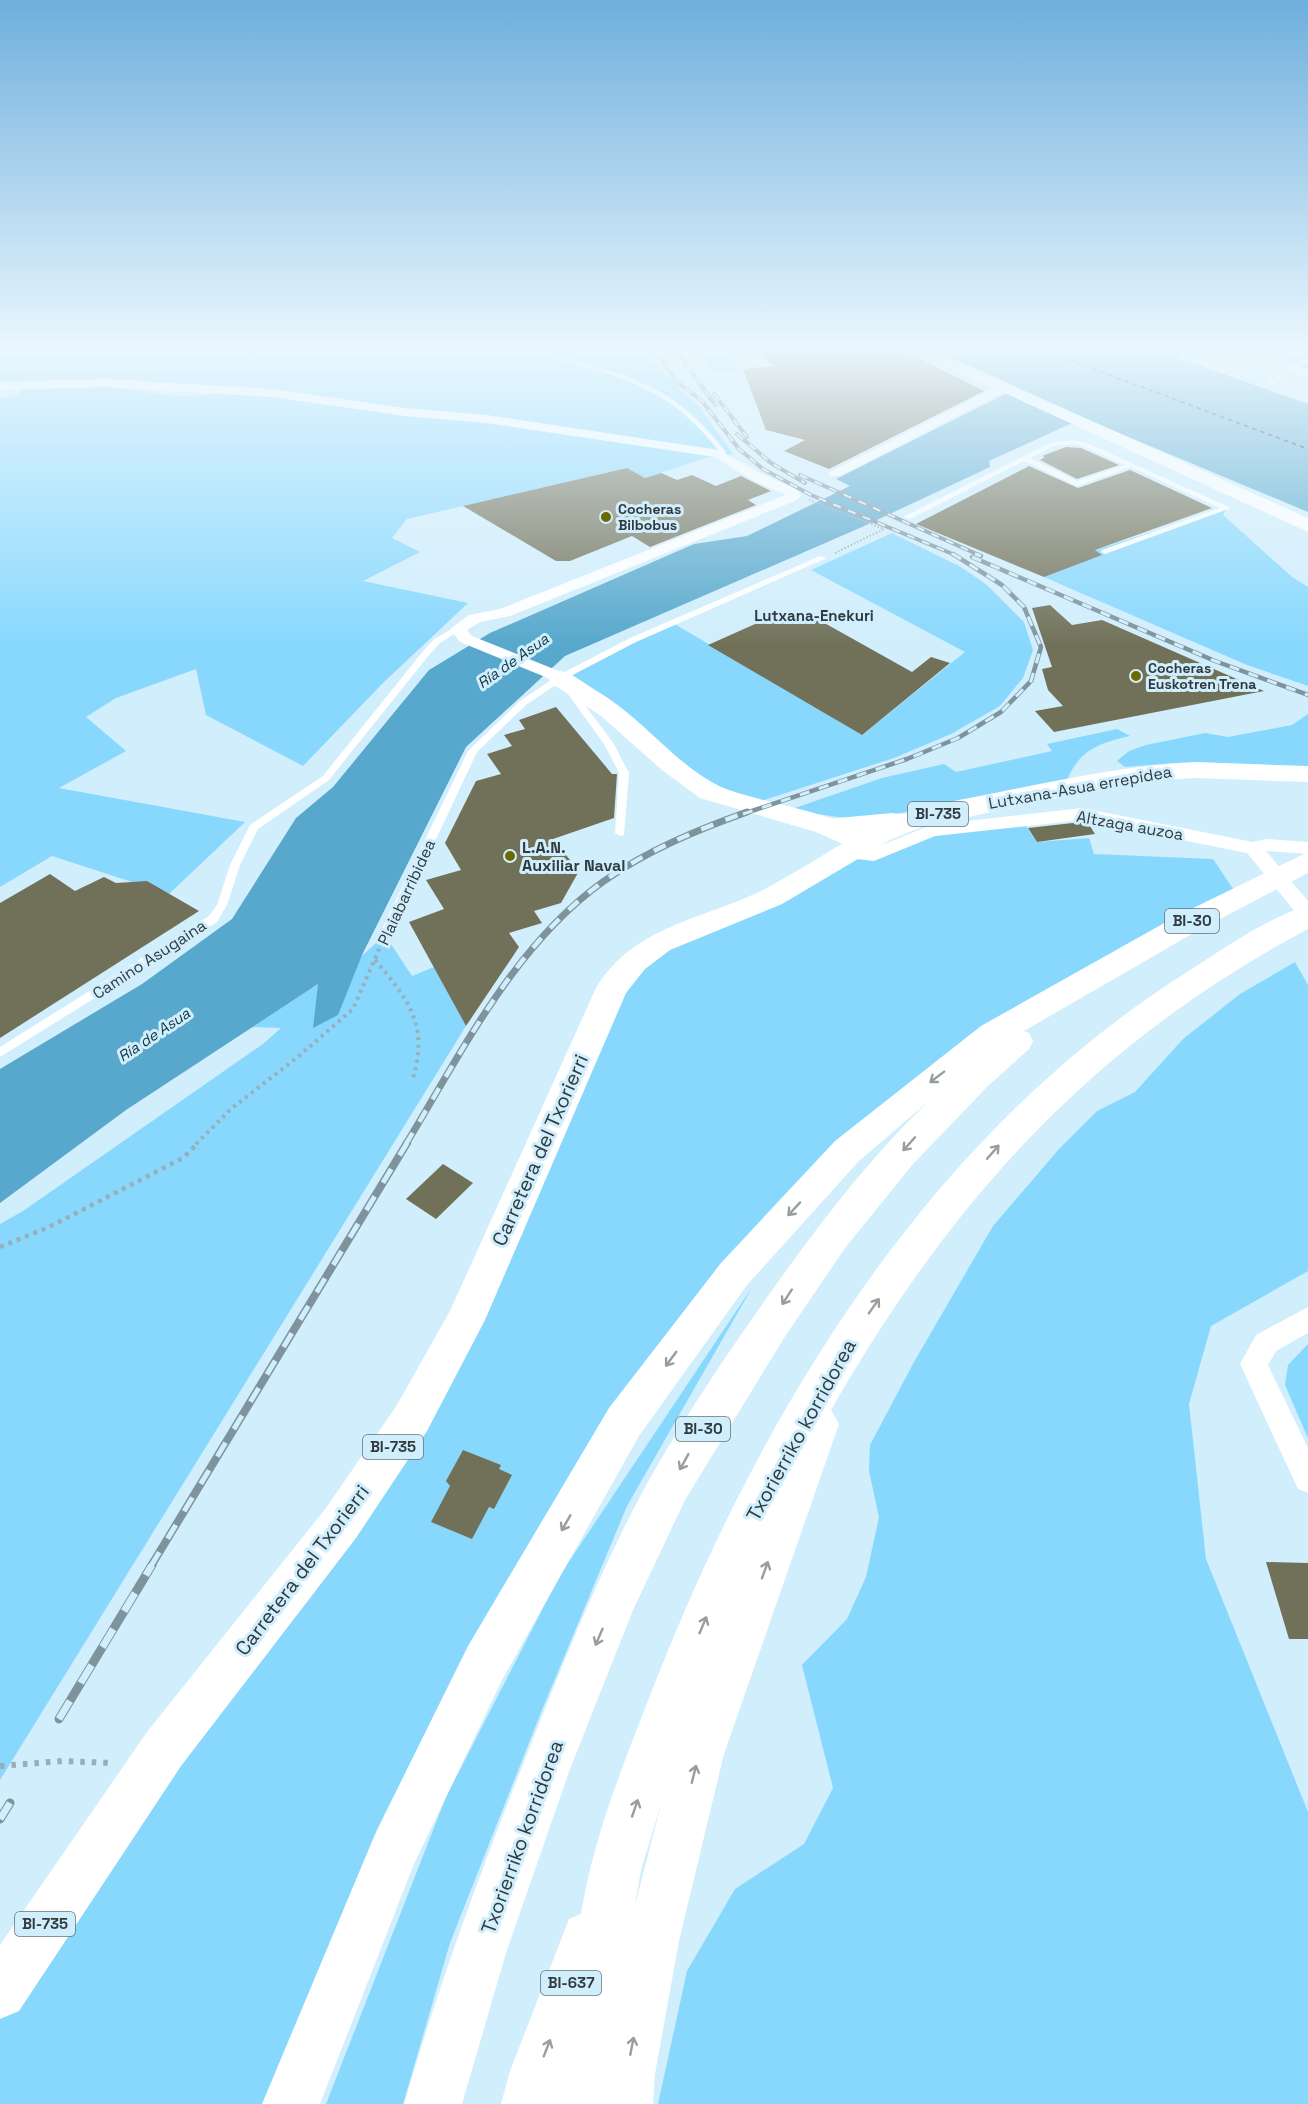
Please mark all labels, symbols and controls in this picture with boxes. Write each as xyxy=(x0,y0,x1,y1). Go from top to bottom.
place label: Cocheras Bilbobus xyxy=(618,500,681,534)
marker: Cocheras Bilbobus xyxy=(599,510,613,524)
district label: Lutxana-Enekuri xyxy=(754,606,874,625)
water label: Ría de Asua xyxy=(473,629,552,692)
place label: Cocheras Euskotren Trena xyxy=(1148,659,1256,693)
marker: Cocheras Euskotren Trena xyxy=(1129,669,1143,683)
street label: Lutxana-Asua errepidea xyxy=(987,761,1173,814)
road number: BI-735 xyxy=(908,802,968,826)
street label: Altzaga auzoa xyxy=(1075,806,1185,845)
street label: Plaiabarribidea xyxy=(373,836,440,949)
place label: L.A.N. Auxiliar Naval xyxy=(522,837,626,876)
marker: L.A.N. Auxiliar Naval xyxy=(503,849,517,863)
road number: BI-30 xyxy=(1165,909,1219,933)
street label: Camino Asugaina xyxy=(88,915,210,1004)
water label: Ría de Asua xyxy=(114,1003,194,1066)
street label: Carretera del Txorierri xyxy=(486,1050,594,1250)
one-way arrow xyxy=(929,1070,945,1083)
one-way arrow xyxy=(902,1136,916,1151)
one-way arrow xyxy=(987,1144,1000,1160)
one-way arrow xyxy=(787,1201,801,1216)
one-way arrow xyxy=(781,1288,794,1305)
one-way arrow xyxy=(868,1298,880,1314)
street label: Txorierriko korridorea xyxy=(740,1334,862,1526)
one-way arrow xyxy=(664,1351,677,1367)
road number: BI-30 xyxy=(676,1417,730,1441)
road number: BI-735 xyxy=(363,1435,423,1459)
one-way arrow xyxy=(678,1452,689,1470)
street label: Carretera del Txorierri xyxy=(229,1479,375,1661)
one-way arrow xyxy=(559,1515,571,1532)
one-way arrow xyxy=(760,1561,771,1580)
one-way arrow xyxy=(698,1617,709,1635)
one-way arrow xyxy=(593,1627,604,1646)
street label: Txorierriko korridorea xyxy=(475,1737,569,1937)
one-way arrow xyxy=(688,1765,700,1784)
one-way arrow xyxy=(630,1799,641,1818)
road number: BI-735 xyxy=(15,1912,75,1936)
road number: BI-637 xyxy=(541,1971,601,1995)
one-way arrow xyxy=(627,2037,638,2056)
one-way arrow xyxy=(542,2039,553,2058)

